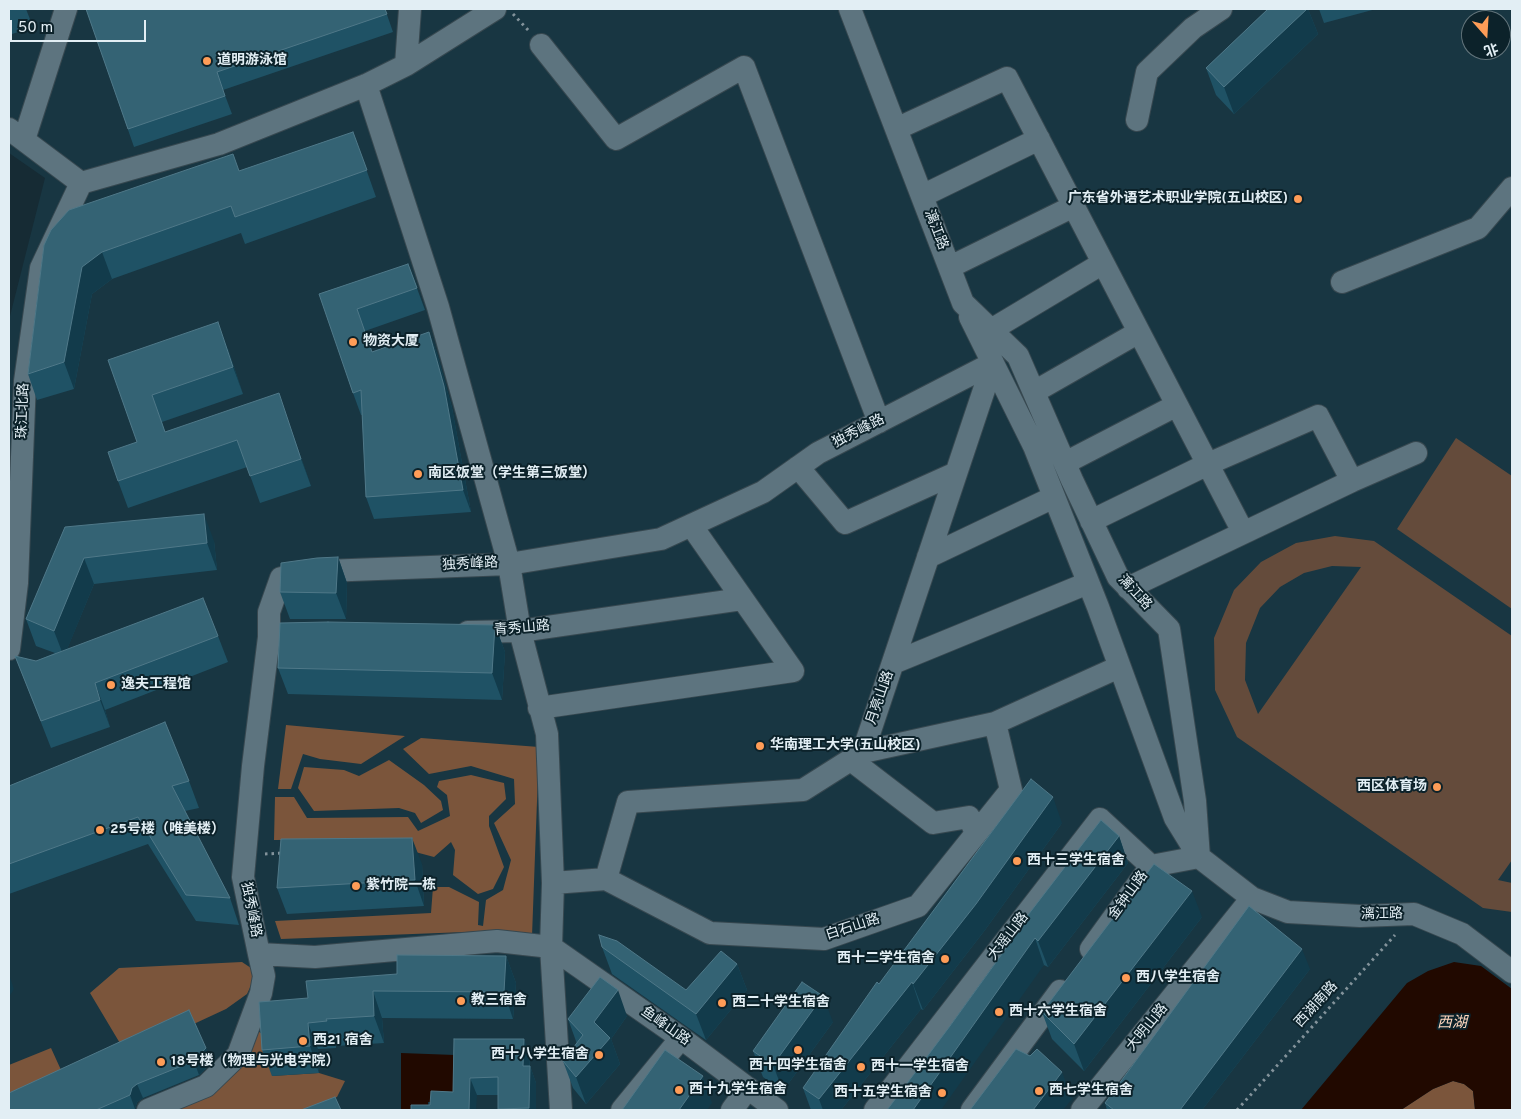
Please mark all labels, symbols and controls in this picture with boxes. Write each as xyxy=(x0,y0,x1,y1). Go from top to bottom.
scale bar xyxy=(12,10,149,42)
north arrow xyxy=(1461,10,1511,60)
text: 50 m xyxy=(18,19,53,38)
text: 北 xyxy=(1481,38,1500,59)
place label: 道明游泳馆 xyxy=(217,53,287,69)
marker: 道明游泳馆 xyxy=(201,55,213,67)
place label: 广东省外语艺术职业学院(五山校区) xyxy=(1068,191,1288,207)
marker: 广东省外语艺术职业学院(五山校区) xyxy=(1292,193,1304,205)
street label: 漓江路 xyxy=(920,207,950,253)
place label: 物资大厦 xyxy=(363,334,419,350)
marker: 物资大厦 xyxy=(347,336,359,348)
street label: 珠江北路 xyxy=(15,383,33,439)
street label: 独秀峰路 xyxy=(830,412,888,452)
place label: 南区饭堂（学生第三饭堂） xyxy=(428,466,596,482)
marker: 南区饭堂（学生第三饭堂） xyxy=(412,468,424,480)
street label: 独秀峰路 xyxy=(442,555,498,575)
street label: 漓江路 xyxy=(1114,572,1154,614)
street label: 青秀山路 xyxy=(493,618,551,640)
street label: 月亮山路 xyxy=(864,669,898,727)
place label: 逸夫工程馆 xyxy=(121,677,191,693)
marker: 逸夫工程馆 xyxy=(105,679,117,691)
place label: 华南理工大学(五山校区) xyxy=(770,738,920,754)
marker: 华南理工大学(五山校区) xyxy=(754,740,766,752)
place label: 西区体育场 xyxy=(1357,779,1427,795)
marker: 西区体育场 xyxy=(1431,781,1443,793)
place label: 25号楼（唯美楼） xyxy=(110,822,225,838)
marker: 25号楼（唯美楼） xyxy=(94,824,106,836)
place label: 西十三学生宿舍 xyxy=(1027,853,1125,869)
marker: 西十三学生宿舍 xyxy=(1011,855,1023,867)
street label: 金钟山路 xyxy=(1106,868,1152,924)
place label: 紫竹院一栋 xyxy=(366,878,436,894)
marker: 紫竹院一栋 xyxy=(350,880,362,892)
street label: 独秀峰路 xyxy=(236,881,264,939)
street label: 漓江路 xyxy=(1361,906,1403,924)
street label: 大瑶山路 xyxy=(985,910,1033,964)
street label: 白石山路 xyxy=(824,911,882,945)
place label: 西十二学生宿舍 xyxy=(837,951,935,967)
marker: 西十二学生宿舍 xyxy=(939,953,951,965)
place label: 西八学生宿舍 xyxy=(1136,970,1220,986)
marker: 西八学生宿舍 xyxy=(1120,972,1132,984)
street label: 西湖南路 xyxy=(1292,979,1342,1031)
place label: 教三宿舍 xyxy=(471,993,527,1009)
marker: 教三宿舍 xyxy=(455,995,467,1007)
place label: 西二十学生宿舍 xyxy=(732,995,830,1011)
marker: 西二十学生宿舍 xyxy=(716,997,728,1009)
street label: 大明山路 xyxy=(1124,1001,1172,1055)
street label: 鱼峰山路 xyxy=(637,1004,693,1050)
place label: 西十六学生宿舍 xyxy=(1009,1004,1107,1020)
marker: 西十六学生宿舍 xyxy=(993,1006,1005,1018)
water label: 西湖 xyxy=(1437,1015,1467,1033)
place label: 西21 宿舍 xyxy=(313,1033,373,1049)
marker: 西21 宿舍 xyxy=(297,1035,309,1047)
marker: 西十四学生宿舍 xyxy=(792,1044,804,1056)
place label: 西十八学生宿舍 xyxy=(491,1047,589,1063)
marker: 西十八学生宿舍 xyxy=(593,1049,605,1061)
place label: 18号楼（物理与光电学院） xyxy=(171,1054,339,1070)
marker: 18号楼（物理与光电学院） xyxy=(155,1056,167,1068)
place label: 西十四学生宿舍 xyxy=(749,1058,847,1074)
place label: 西十一学生宿舍 xyxy=(871,1059,969,1075)
marker: 西十一学生宿舍 xyxy=(855,1061,867,1073)
place label: 西十九学生宿舍 xyxy=(689,1082,787,1098)
place label: 西七学生宿舍 xyxy=(1049,1083,1133,1099)
marker: 西十九学生宿舍 xyxy=(673,1084,685,1096)
place label: 西十五学生宿舍 xyxy=(834,1085,932,1101)
marker: 西七学生宿舍 xyxy=(1033,1085,1045,1097)
marker: 西十五学生宿舍 xyxy=(936,1087,948,1099)

